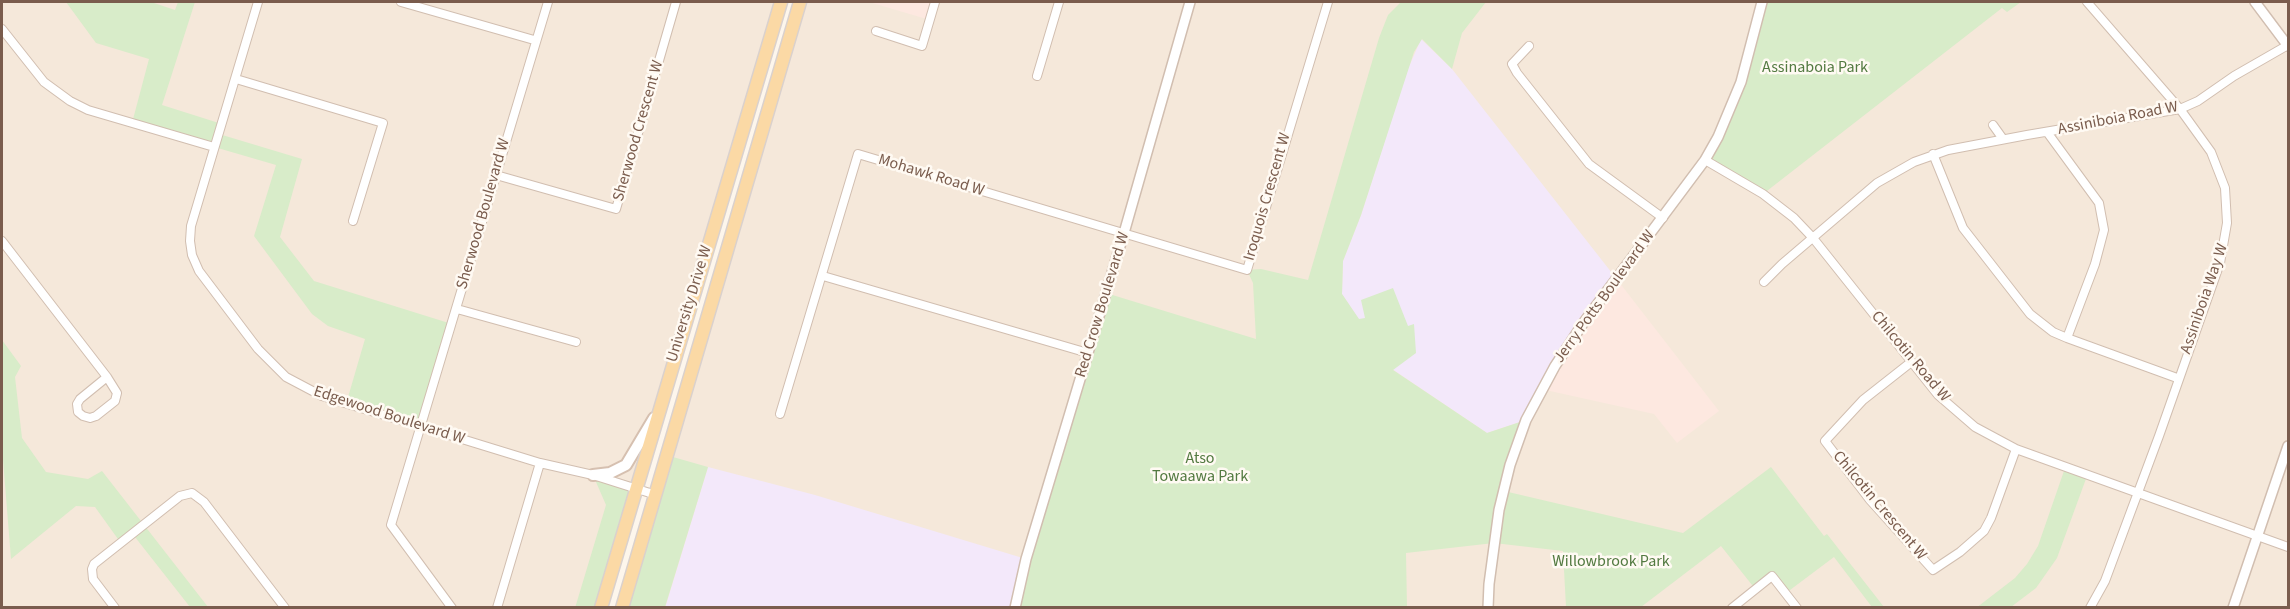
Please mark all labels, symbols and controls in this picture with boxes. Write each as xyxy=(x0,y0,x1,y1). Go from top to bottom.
street label: Sherwood Crescent W xyxy=(610,58,668,204)
park label: Assinaboia Park xyxy=(1762,58,1868,78)
street label: Assiniboia Road W xyxy=(2056,98,2180,140)
street label: Iroquois Crescent W xyxy=(1241,131,1295,263)
street label: Sherwood Boulevard W xyxy=(453,136,515,292)
street label: Mohawk Road W xyxy=(876,151,986,201)
street label: Jerry Potts Boulevard W xyxy=(1550,227,1660,367)
street label: Red Crow Boulevard W xyxy=(1072,230,1134,380)
street label: Assiniboia Way W xyxy=(2177,241,2233,357)
street label: University Drive W xyxy=(663,243,717,365)
street label: Chilcotin Road W xyxy=(1866,308,1954,406)
street label: Edgewood Boulevard W xyxy=(311,382,467,450)
street label: Chilcotin Crescent W xyxy=(1828,448,1930,564)
park label: Atso Towaawa Park xyxy=(1152,449,1248,487)
park label: Willowbrook Park xyxy=(1552,552,1670,572)

